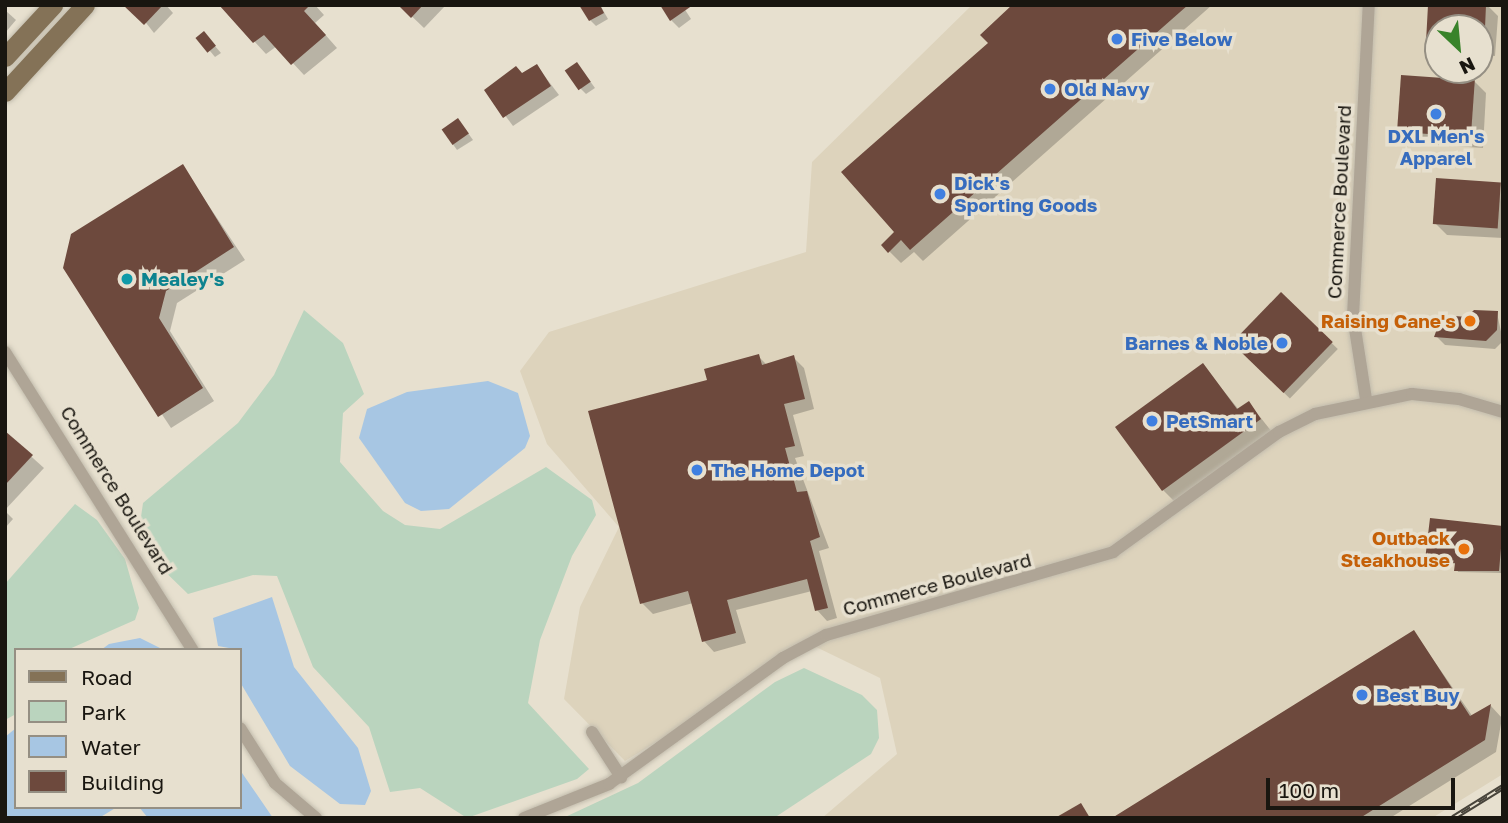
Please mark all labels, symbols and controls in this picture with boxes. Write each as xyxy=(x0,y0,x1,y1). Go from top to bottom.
north arrow xyxy=(1424,14,1494,84)
place label: Five Below xyxy=(1131,28,1232,50)
marker: Five Below xyxy=(1109,31,1125,47)
text: N xyxy=(1456,53,1479,80)
place label: Old Navy xyxy=(1064,78,1150,100)
marker: Old Navy xyxy=(1042,81,1058,97)
street label: Commerce Boulevard xyxy=(1323,104,1355,300)
marker: DXL Men's Apparel xyxy=(1428,106,1444,122)
place label: DXL Men's Apparel xyxy=(1387,125,1485,169)
place label: Dick's Sporting Goods xyxy=(954,172,1097,216)
marker: Dick's Sporting Goods xyxy=(932,186,948,202)
place label: Mealey's xyxy=(141,268,224,290)
marker: Mealey's xyxy=(119,271,135,287)
place label: Raising Cane's xyxy=(1321,310,1456,332)
marker: Raising Cane's xyxy=(1462,313,1478,329)
place label: Barnes & Noble xyxy=(1125,332,1268,354)
marker: Barnes & Noble xyxy=(1274,335,1290,351)
street label: Commerce Boulevard xyxy=(56,402,178,578)
place label: PetSmart xyxy=(1166,410,1253,432)
marker: PetSmart xyxy=(1144,413,1160,429)
place label: The Home Depot xyxy=(711,459,865,481)
marker: The Home Depot xyxy=(689,462,705,478)
place label: Outback Steakhouse xyxy=(1341,527,1450,571)
marker: Outback Steakhouse xyxy=(1456,541,1472,557)
street label: Commerce Boulevard xyxy=(840,548,1034,620)
legend xyxy=(14,648,242,809)
text: Road xyxy=(81,664,132,690)
place label: Best Buy xyxy=(1376,684,1460,706)
marker: Best Buy xyxy=(1354,687,1370,703)
text: Park xyxy=(81,699,126,725)
text: Water xyxy=(81,734,141,760)
scale bar xyxy=(1270,764,1459,808)
text: Building xyxy=(81,769,164,795)
text: 100 m xyxy=(1279,777,1339,803)

